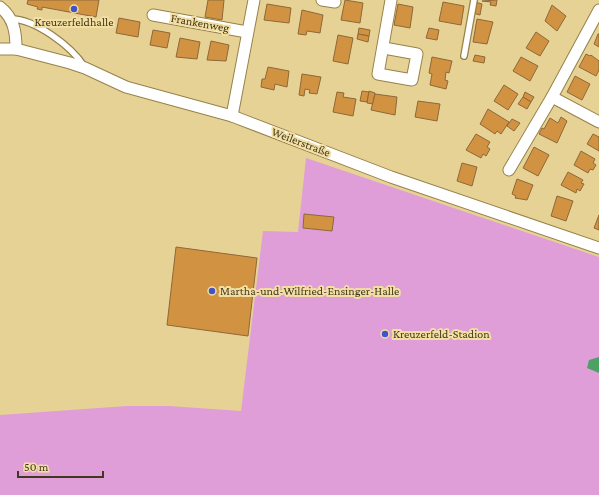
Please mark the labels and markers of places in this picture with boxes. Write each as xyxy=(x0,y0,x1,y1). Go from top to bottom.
marker: Kreuzerfeldhalle xyxy=(69,4,79,14)
place label: Kreuzerfeldhalle xyxy=(35,15,113,29)
place label: Martha-und-Wilfried-Ensinger-Halle xyxy=(220,284,399,298)
marker: Martha-und-Wilfried-Ensinger-Halle xyxy=(207,286,217,296)
place label: Kreuzerfeld-Stadion xyxy=(393,327,490,341)
marker: Kreuzerfeld-Stadion xyxy=(380,329,390,339)

